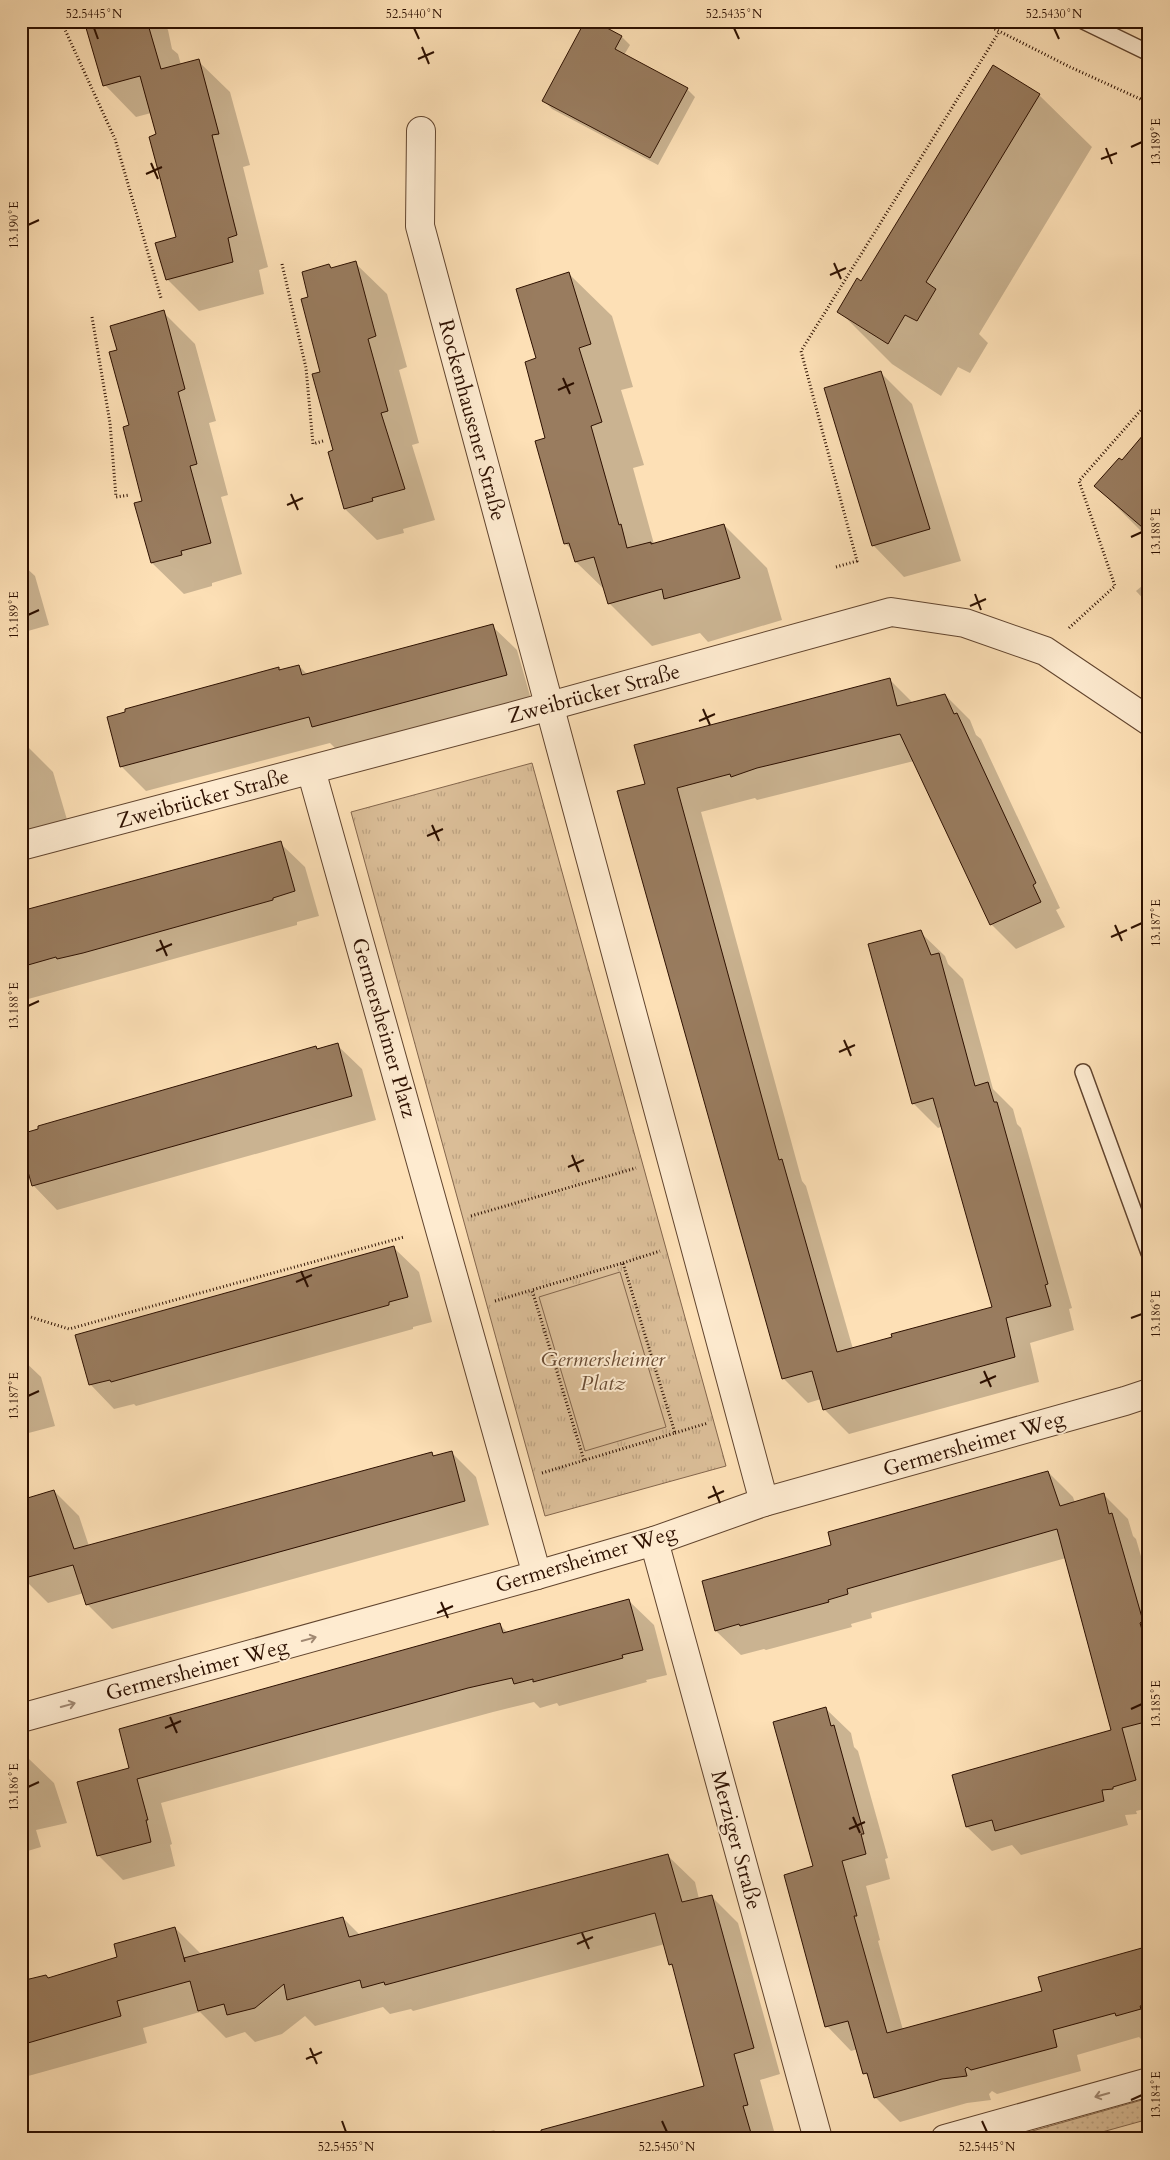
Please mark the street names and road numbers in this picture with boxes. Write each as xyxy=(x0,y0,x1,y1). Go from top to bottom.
street label: Rockenhausener Straße xyxy=(431,316,513,524)
street label: Zweibrücker Straße xyxy=(505,657,683,731)
street label: Zweibrücker Straße xyxy=(114,762,292,836)
street label: Germersheimer Platz xyxy=(344,935,424,1122)
street label: Germersheimer Weg xyxy=(880,1404,1069,1484)
street label: Germersheimer Weg xyxy=(492,1518,680,1600)
street label: Germersheimer Weg xyxy=(103,1632,292,1708)
street label: Merziger Straße xyxy=(704,1767,768,1913)

